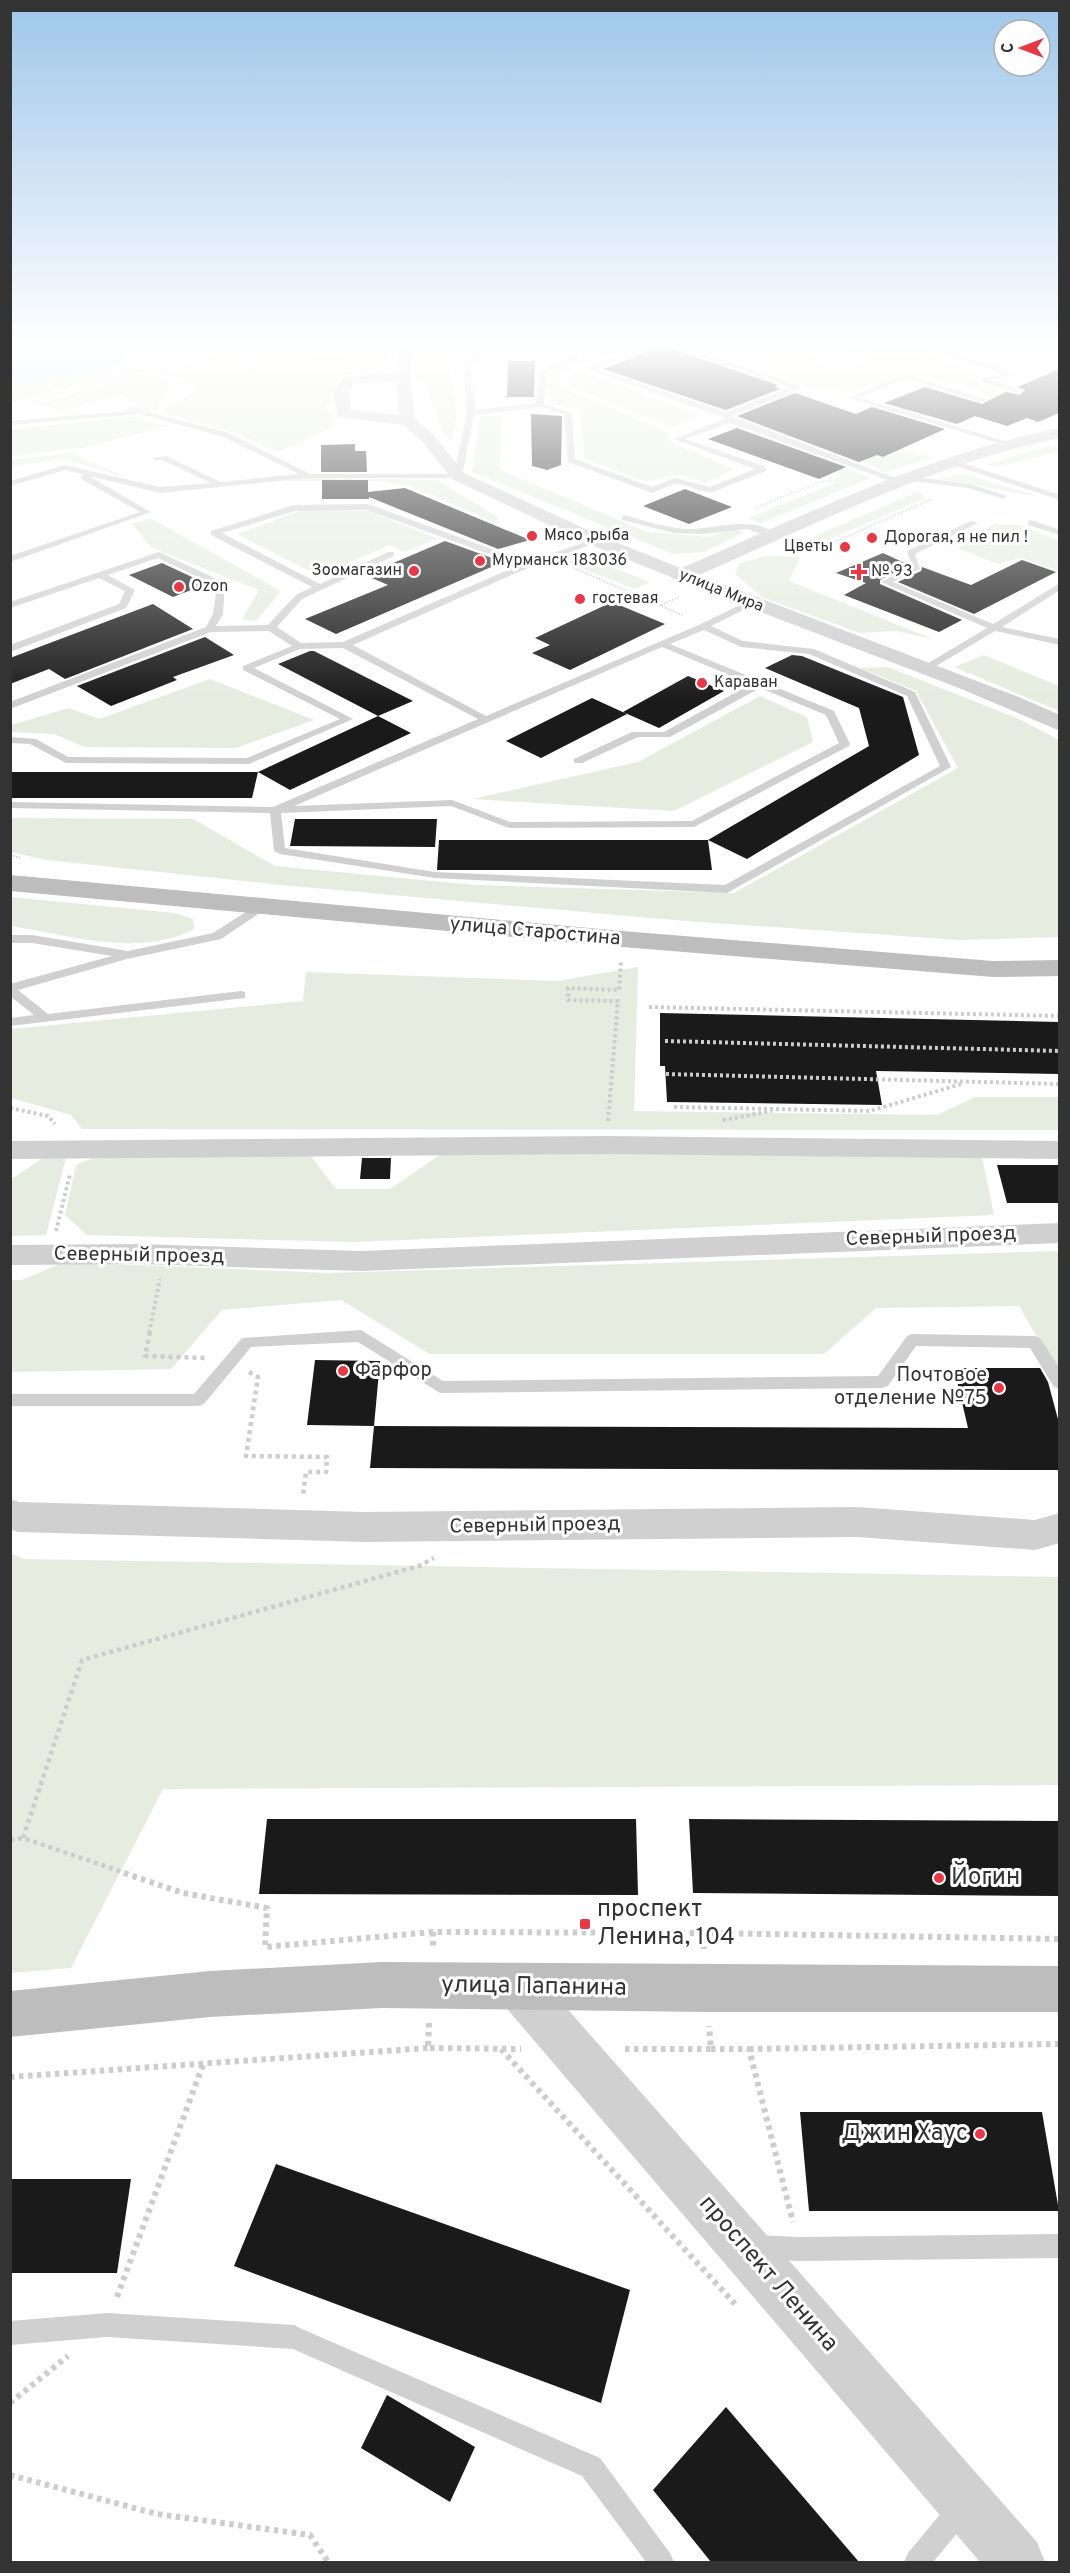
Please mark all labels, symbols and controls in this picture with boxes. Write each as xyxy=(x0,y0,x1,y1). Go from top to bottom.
north arrow xyxy=(992,18,1052,78)
text: С xyxy=(999,43,1019,53)
place label: Мясо ,рыба xyxy=(544,526,629,546)
place label: Дорогая, я не пил ! xyxy=(884,528,1028,548)
marker: Мясо ,рыба xyxy=(525,529,539,543)
marker: Дорогая, я не пил ! xyxy=(865,531,879,545)
place label: Цветы xyxy=(784,537,833,557)
marker: Цветы xyxy=(838,540,852,554)
place label: Мурманск 183036 xyxy=(492,551,627,571)
marker: Мурманск 183036 xyxy=(473,554,487,568)
place label: Зоомагазин xyxy=(311,561,402,581)
place label: № 93 xyxy=(871,562,913,582)
marker: Зоомагазин xyxy=(407,564,421,578)
street label: улица Мира xyxy=(676,565,766,617)
marker: № 93 xyxy=(852,565,866,579)
place label: Ozon xyxy=(191,577,228,597)
marker: Ozon xyxy=(172,580,186,594)
place label: гостевая xyxy=(592,589,659,609)
marker: гостевая xyxy=(573,592,587,606)
place label: Караван xyxy=(714,673,778,693)
marker: Караван xyxy=(695,676,709,690)
street label: улица Старостина xyxy=(449,912,621,952)
street label: Северный проезд xyxy=(845,1221,1017,1253)
street label: Северный проезд xyxy=(53,1242,225,1270)
place label: Фарфор xyxy=(355,1358,432,1384)
place label: Почтовое отделение №75 xyxy=(834,1363,987,1412)
marker: Фарфор xyxy=(336,1364,350,1378)
marker: Почтовое отделение №75 xyxy=(992,1381,1006,1395)
street label: Северный проезд xyxy=(449,1512,621,1540)
place label: Йогин xyxy=(951,1861,1020,1893)
marker: Йогин xyxy=(932,1871,946,1885)
place label: проспект Ленина, 104 xyxy=(597,1895,735,1953)
marker: проспект Ленина, 104 xyxy=(578,1917,592,1931)
street label: улица Папанина xyxy=(441,1970,627,2004)
place label: Джин Хаус xyxy=(841,2119,968,2149)
marker: Джин Хаус xyxy=(973,2127,987,2141)
street label: проспект Ленина xyxy=(692,2189,844,2359)

